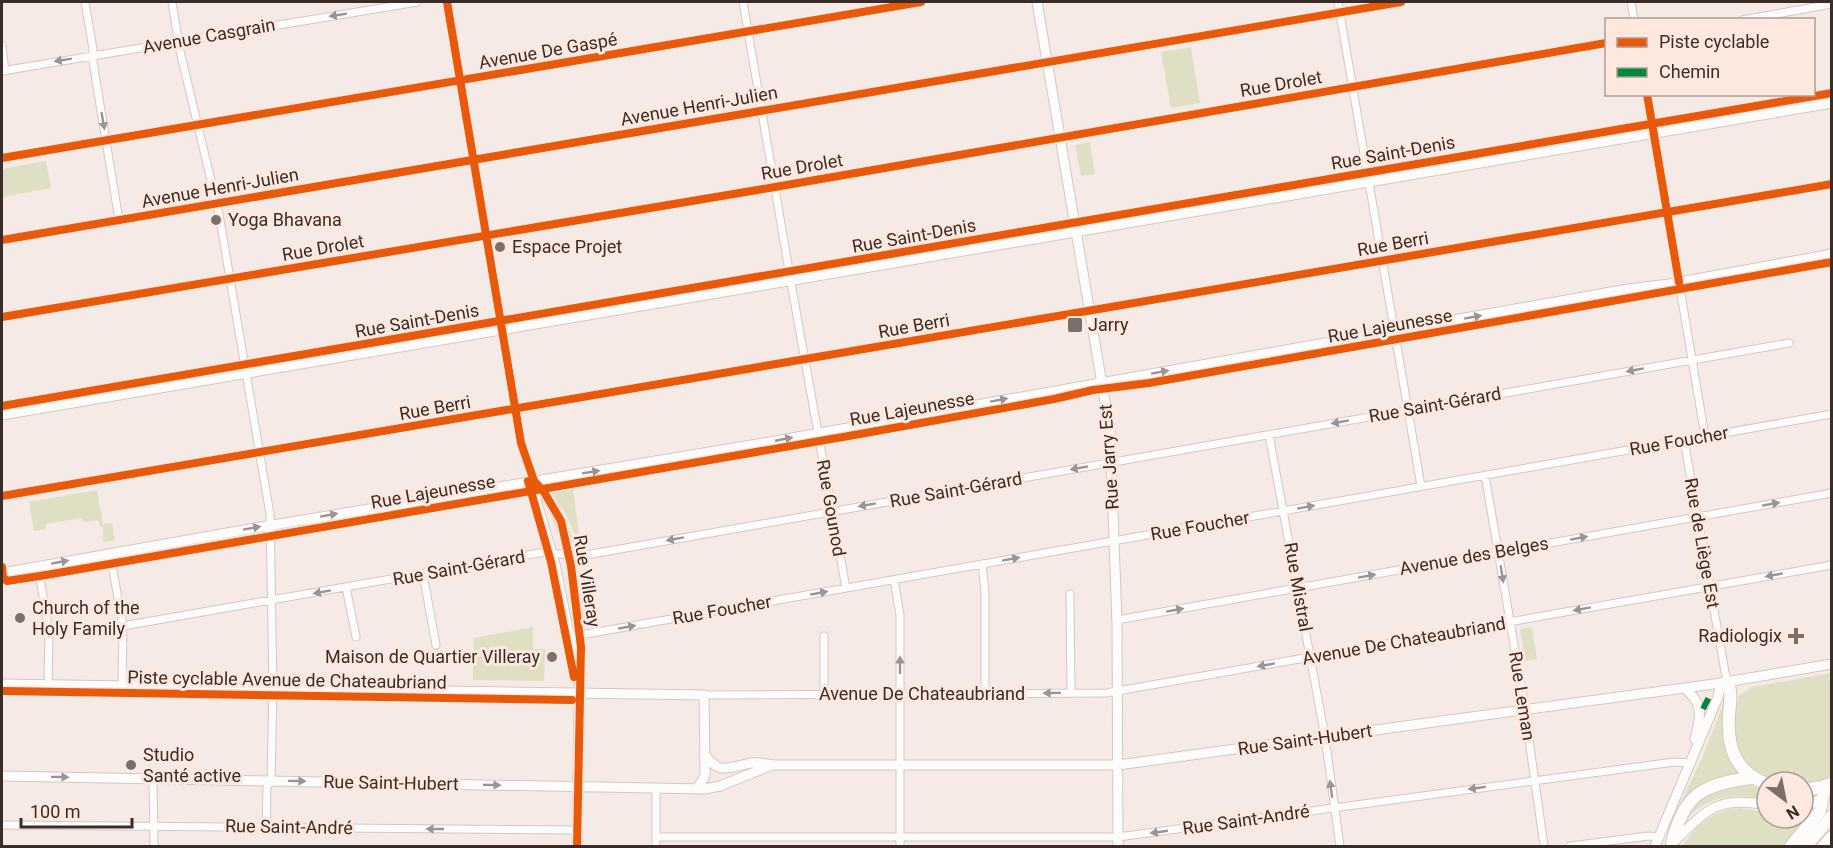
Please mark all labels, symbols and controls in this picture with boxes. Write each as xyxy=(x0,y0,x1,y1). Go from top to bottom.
one-way arrow xyxy=(329,10,348,19)
street label: Avenue Casgrain xyxy=(141,14,277,57)
legend xyxy=(1605,18,1815,96)
street label: Avenue De Gaspé xyxy=(477,28,619,73)
text: Piste cyclable xyxy=(1659,31,1769,52)
one-way arrow xyxy=(54,56,73,65)
text: Chemin xyxy=(1659,61,1720,82)
street label: Rue Drolet xyxy=(1238,66,1324,101)
street label: Avenue Henri-Julien xyxy=(619,81,779,130)
one-way arrow xyxy=(99,112,108,131)
street label: Rue Saint-Denis xyxy=(1329,131,1457,174)
street label: Rue Drolet xyxy=(759,149,845,184)
street label: Avenue Henri-Julien xyxy=(140,163,300,212)
place label: Yoga Bhavana xyxy=(228,209,342,230)
marker: Yoga Bhavana xyxy=(209,213,223,227)
street label: Rue Saint-Denis xyxy=(850,214,978,257)
street label: Rue Berri xyxy=(1355,227,1430,260)
street label: Rue Drolet xyxy=(280,230,366,265)
place label: Espace Projet xyxy=(512,236,622,257)
marker: Espace Projet xyxy=(493,240,507,254)
street label: Rue Saint-Denis xyxy=(353,299,481,342)
street label: Rue Lajeunesse xyxy=(1326,304,1454,347)
street label: Rue Berri xyxy=(876,309,951,342)
one-way arrow xyxy=(1463,312,1482,321)
place label: Jarry xyxy=(1088,314,1129,335)
marker: Jarry xyxy=(1066,316,1084,334)
one-way arrow xyxy=(1625,366,1644,375)
one-way arrow xyxy=(1151,367,1170,376)
street label: Rue Saint-Gérard xyxy=(1367,383,1503,426)
street label: Rue Lajeunesse xyxy=(848,387,976,430)
street label: Rue Berri xyxy=(397,391,472,424)
one-way arrow xyxy=(990,395,1009,404)
street label: Rue Jarry Est xyxy=(1094,404,1123,510)
one-way arrow xyxy=(1330,418,1349,427)
street label: Rue Foucher xyxy=(1628,421,1730,460)
one-way arrow xyxy=(774,434,793,443)
street label: Rue Gounod xyxy=(813,458,850,558)
one-way arrow xyxy=(1070,464,1089,473)
one-way arrow xyxy=(582,467,601,476)
street label: Rue Saint-Gérard xyxy=(888,468,1024,511)
street label: Rue Lajeunesse xyxy=(369,470,497,513)
street label: Rue de Liège Est xyxy=(1681,476,1724,610)
one-way arrow xyxy=(1762,499,1781,508)
one-way arrow xyxy=(857,501,876,510)
one-way arrow xyxy=(1297,502,1316,511)
street label: Rue Foucher xyxy=(1149,506,1251,545)
one-way arrow xyxy=(320,510,339,519)
one-way arrow xyxy=(243,523,262,532)
street label: Avenue des Belges xyxy=(1398,532,1550,579)
street label: Rue Villeray xyxy=(570,533,605,629)
one-way arrow xyxy=(1570,533,1589,542)
one-way arrow xyxy=(665,535,684,544)
street label: Rue Mistral xyxy=(1280,541,1317,633)
street label: Rue Saint-Gérard xyxy=(391,546,527,589)
one-way arrow xyxy=(1002,554,1021,563)
one-way arrow xyxy=(51,558,70,567)
one-way arrow xyxy=(1498,565,1507,584)
one-way arrow xyxy=(1357,571,1376,580)
one-way arrow xyxy=(1764,571,1783,580)
one-way arrow xyxy=(312,587,331,596)
one-way arrow xyxy=(809,588,828,597)
street label: Rue Foucher xyxy=(671,590,773,629)
place label: Church of the Holy Family xyxy=(32,597,140,639)
one-way arrow xyxy=(1165,605,1184,614)
one-way arrow xyxy=(1572,605,1591,614)
marker: Church of the Holy Family xyxy=(13,611,27,625)
street label: Avenue De Chateaubriand xyxy=(1301,612,1507,669)
one-way arrow xyxy=(618,622,637,631)
place label: Radiologix xyxy=(1698,625,1782,646)
marker: Radiologix xyxy=(1787,627,1805,645)
place label: Maison de Quartier Villeray xyxy=(325,646,540,667)
marker: Maison de Quartier Villeray xyxy=(545,650,559,664)
street label: Rue Leman xyxy=(1505,650,1540,742)
one-way arrow xyxy=(895,656,905,675)
one-way arrow xyxy=(1256,661,1275,670)
street label: Piste cyclable Avenue de Chateaubriand xyxy=(127,666,447,693)
street label: Avenue De Chateaubriand xyxy=(819,683,1025,704)
one-way arrow xyxy=(1043,688,1062,698)
street label: Rue Saint-Hubert xyxy=(1236,720,1374,759)
place label: Studio Santé active xyxy=(143,744,241,786)
marker: Studio Santé active xyxy=(124,758,138,772)
north arrow xyxy=(1755,770,1815,830)
street label: Rue Saint-Hubert xyxy=(323,771,459,794)
one-way arrow xyxy=(50,772,69,782)
one-way arrow xyxy=(287,776,306,786)
one-way arrow xyxy=(1327,779,1336,798)
one-way arrow xyxy=(482,780,501,790)
one-way arrow xyxy=(1468,784,1487,793)
scale bar xyxy=(21,791,132,829)
street label: Rue Saint-André xyxy=(1181,800,1311,839)
text: 100 m xyxy=(30,801,81,822)
text: N xyxy=(1783,801,1803,823)
street label: Rue Saint-André xyxy=(225,815,353,838)
one-way arrow xyxy=(425,824,444,833)
one-way arrow xyxy=(1150,827,1169,836)

